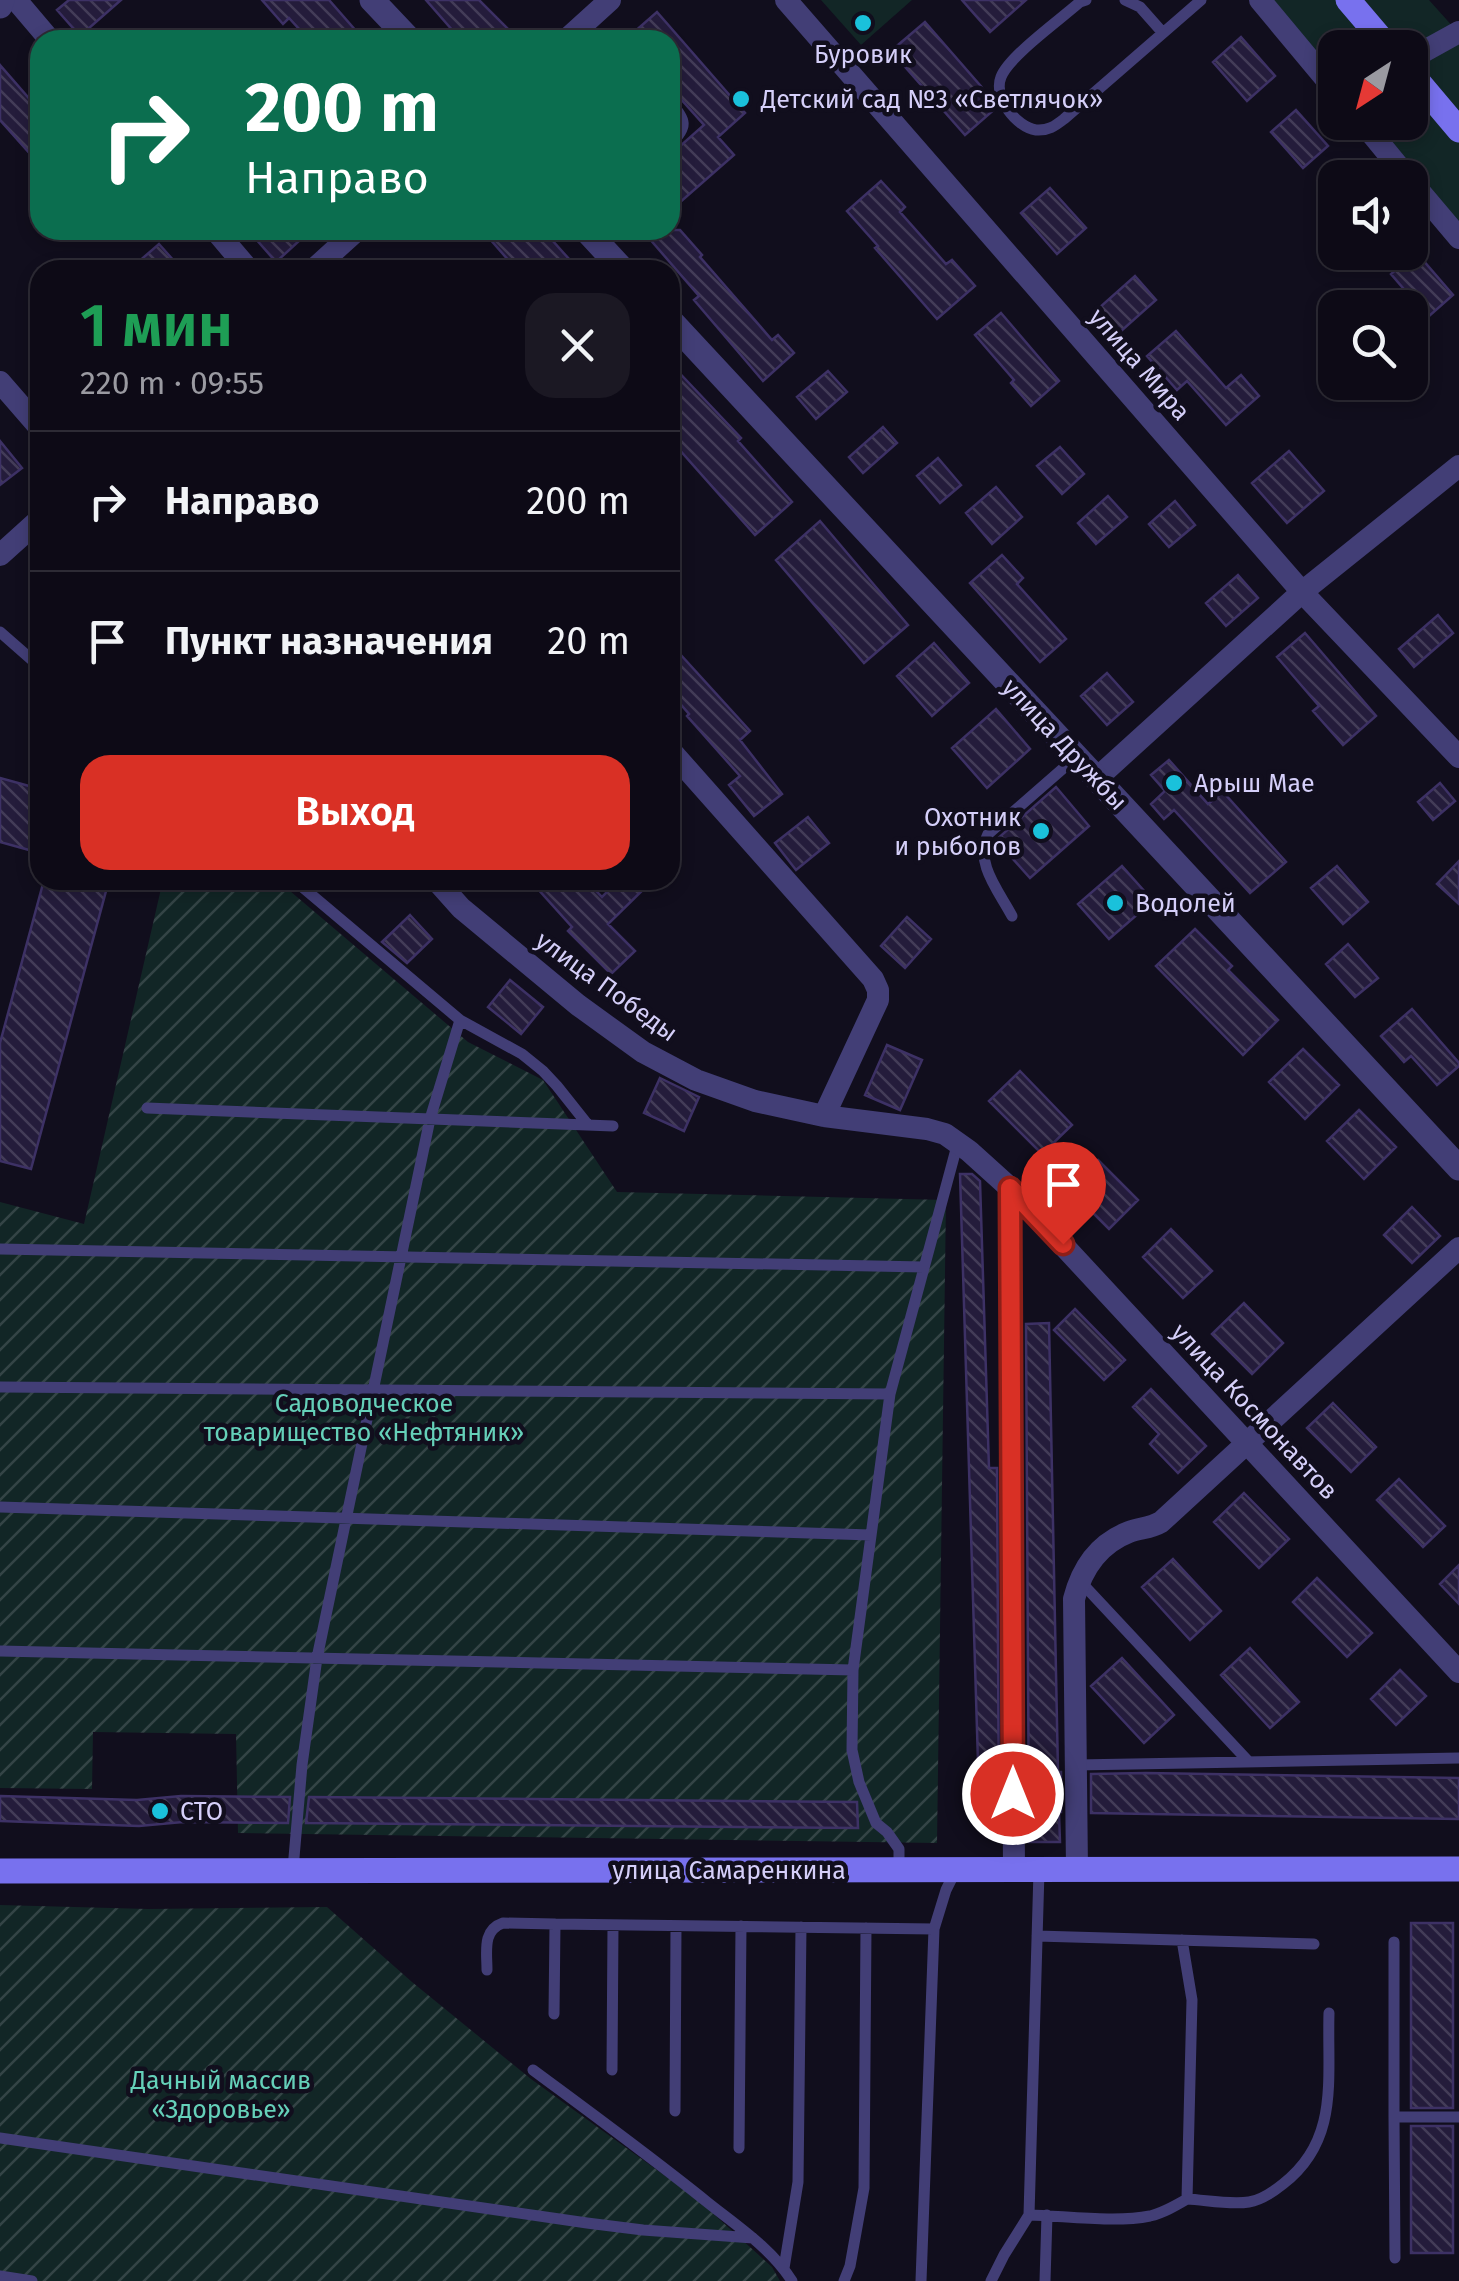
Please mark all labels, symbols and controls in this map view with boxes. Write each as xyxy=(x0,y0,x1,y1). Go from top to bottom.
marker: Буровик xyxy=(852,12,874,34)
north arrow xyxy=(1318,30,1428,140)
map controls xyxy=(1318,30,1428,400)
place label: Буровик xyxy=(814,40,912,70)
text: 200 m xyxy=(245,66,439,150)
icon: right xyxy=(80,70,210,200)
place label: Детский сад №3 «Светлячок» xyxy=(760,85,1103,115)
marker: Детский сад №3 «Светлячок» xyxy=(730,88,752,110)
text: Направо xyxy=(245,151,429,205)
button: sound xyxy=(1318,160,1428,270)
text: 1 мин xyxy=(80,290,233,362)
button: search xyxy=(1318,290,1428,400)
button: close xyxy=(525,293,630,398)
street label: улица Мира xyxy=(1082,302,1196,427)
text: 220 m · 09:55 xyxy=(80,364,264,402)
icon: right xyxy=(80,474,135,529)
text: Направо xyxy=(165,478,319,524)
text: 200 m xyxy=(526,478,630,524)
icon: arrive xyxy=(80,614,135,669)
text: Пункт назначения xyxy=(165,618,493,664)
text: 20 m xyxy=(547,618,630,664)
street label: улица Дружбы xyxy=(996,673,1133,817)
button: Выход xyxy=(80,755,630,870)
place label: Арыш Мае xyxy=(1194,769,1315,799)
marker: Арыш Мае xyxy=(1163,772,1185,794)
place label: Охотник и рыболов xyxy=(894,803,1021,862)
marker: Охотник и рыболов xyxy=(1030,820,1052,842)
place label: Водолей xyxy=(1135,889,1236,919)
marker: Водолей xyxy=(1104,892,1126,914)
street label: улица Победы xyxy=(530,925,683,1048)
pin xyxy=(1021,1142,1106,1245)
icon: arrive xyxy=(1036,1157,1091,1212)
street label: улица Космонавтов xyxy=(1165,1317,1344,1506)
park label: Садоводческое товарищество «Нефтяник» xyxy=(204,1389,524,1448)
position arrow xyxy=(961,1742,1065,1846)
place label: СТО xyxy=(180,1797,223,1827)
marker: СТО xyxy=(149,1800,171,1822)
street label: улица Самаренкина xyxy=(612,1856,846,1886)
park label: Дачный массив «Здоровье» xyxy=(130,2066,311,2125)

